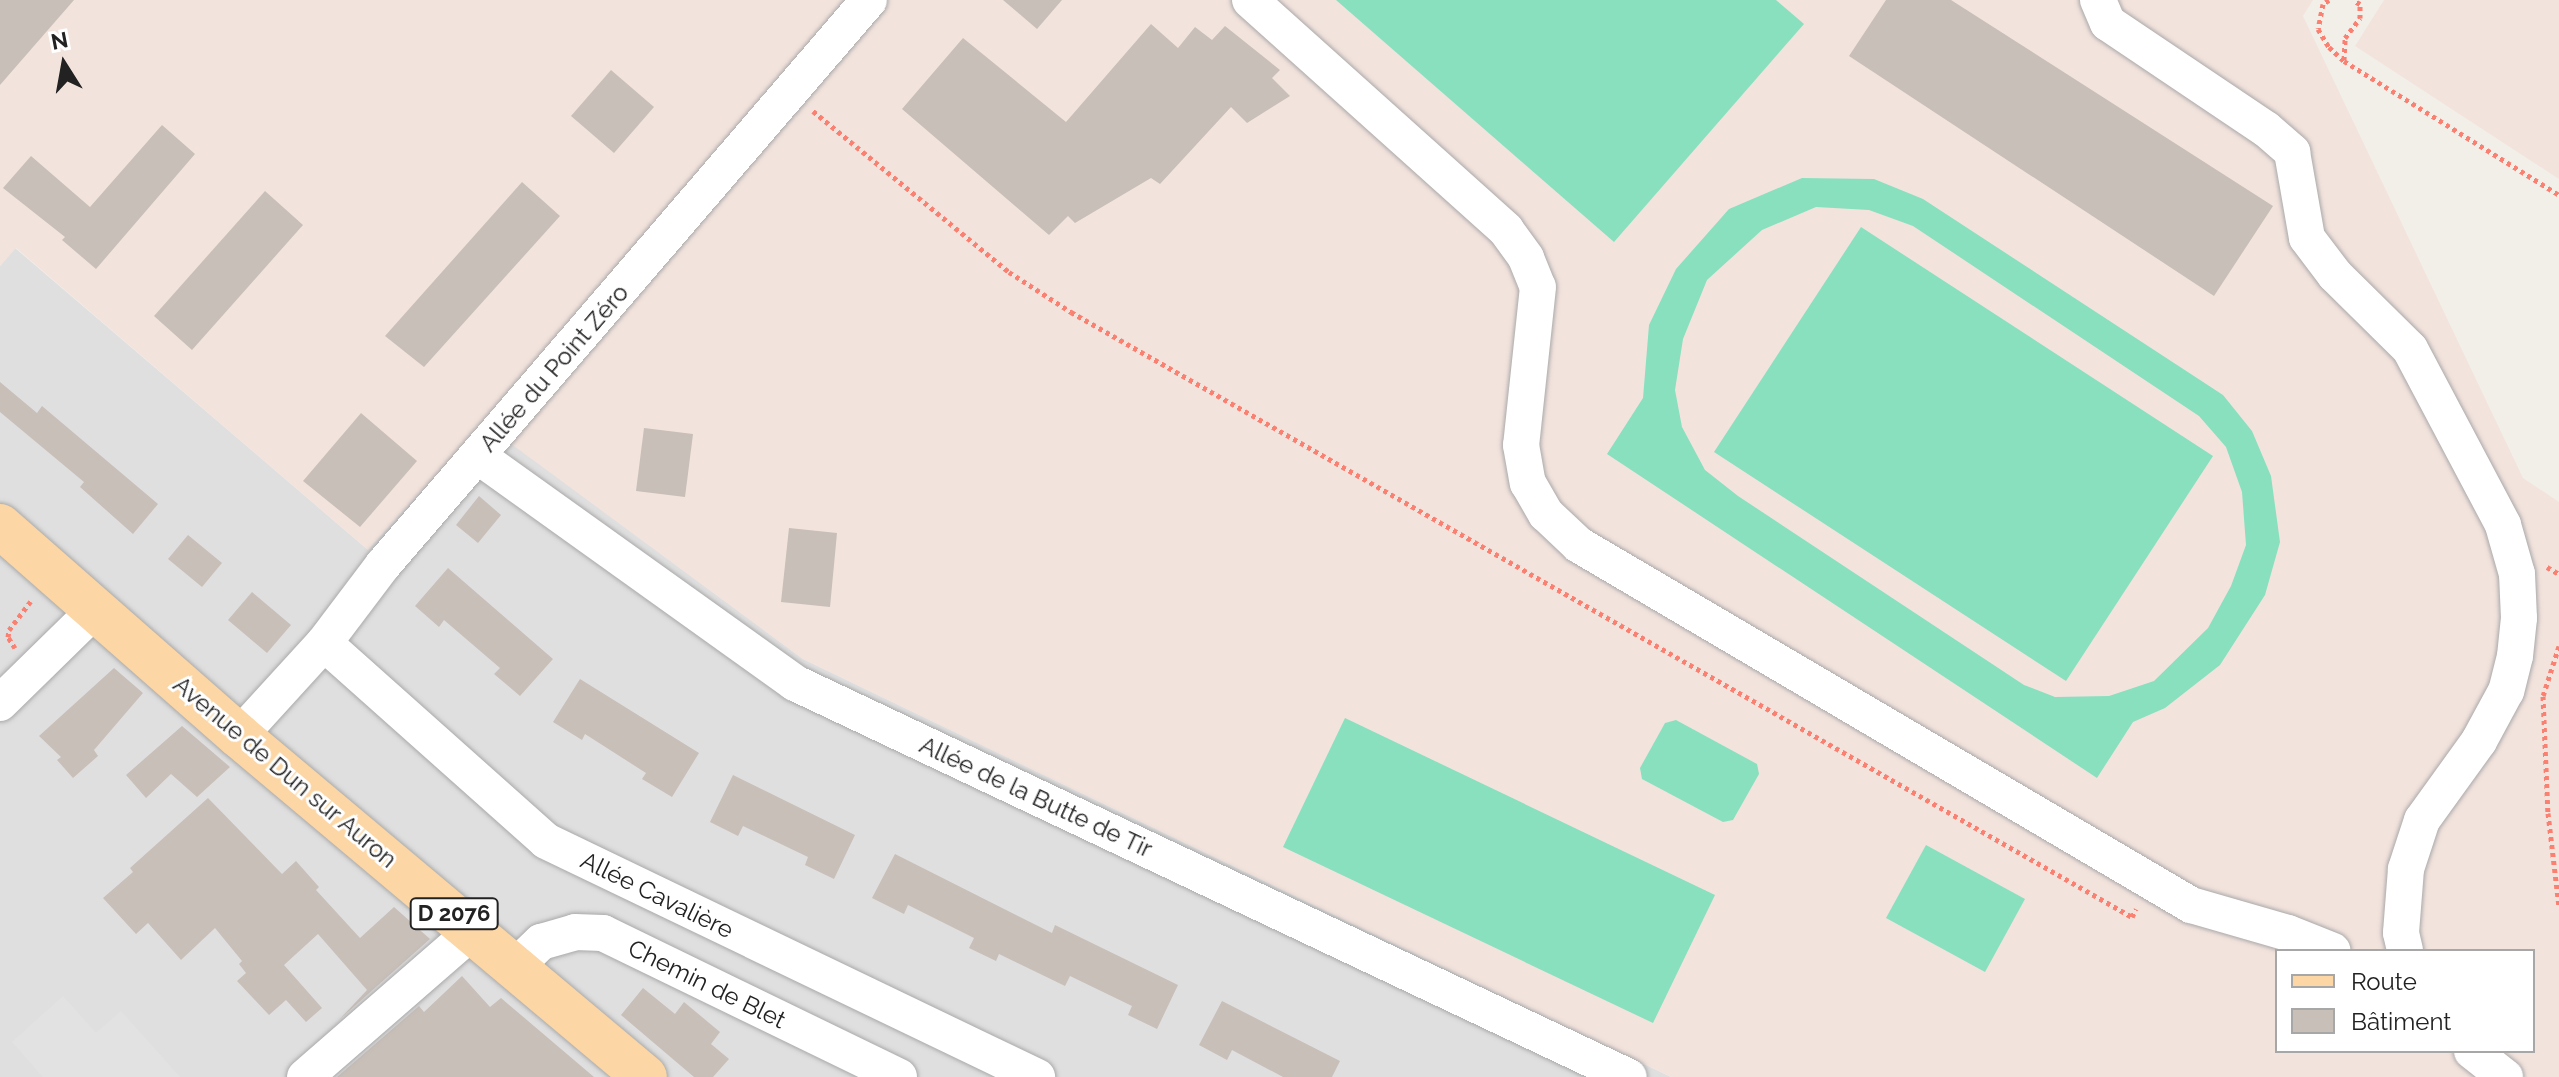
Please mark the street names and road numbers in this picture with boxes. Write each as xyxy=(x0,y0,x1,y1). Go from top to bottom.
street label: Allée du Point Zéro xyxy=(474,278,634,458)
street label: Avenue de Dun sur Auron xyxy=(167,670,403,874)
street label: Allée de la Butte de Tir xyxy=(915,730,1157,864)
street label: Allée Cavalière xyxy=(576,846,738,944)
road number: D 2076 xyxy=(408,896,500,932)
street label: Chemin de Blet xyxy=(624,933,790,1035)

